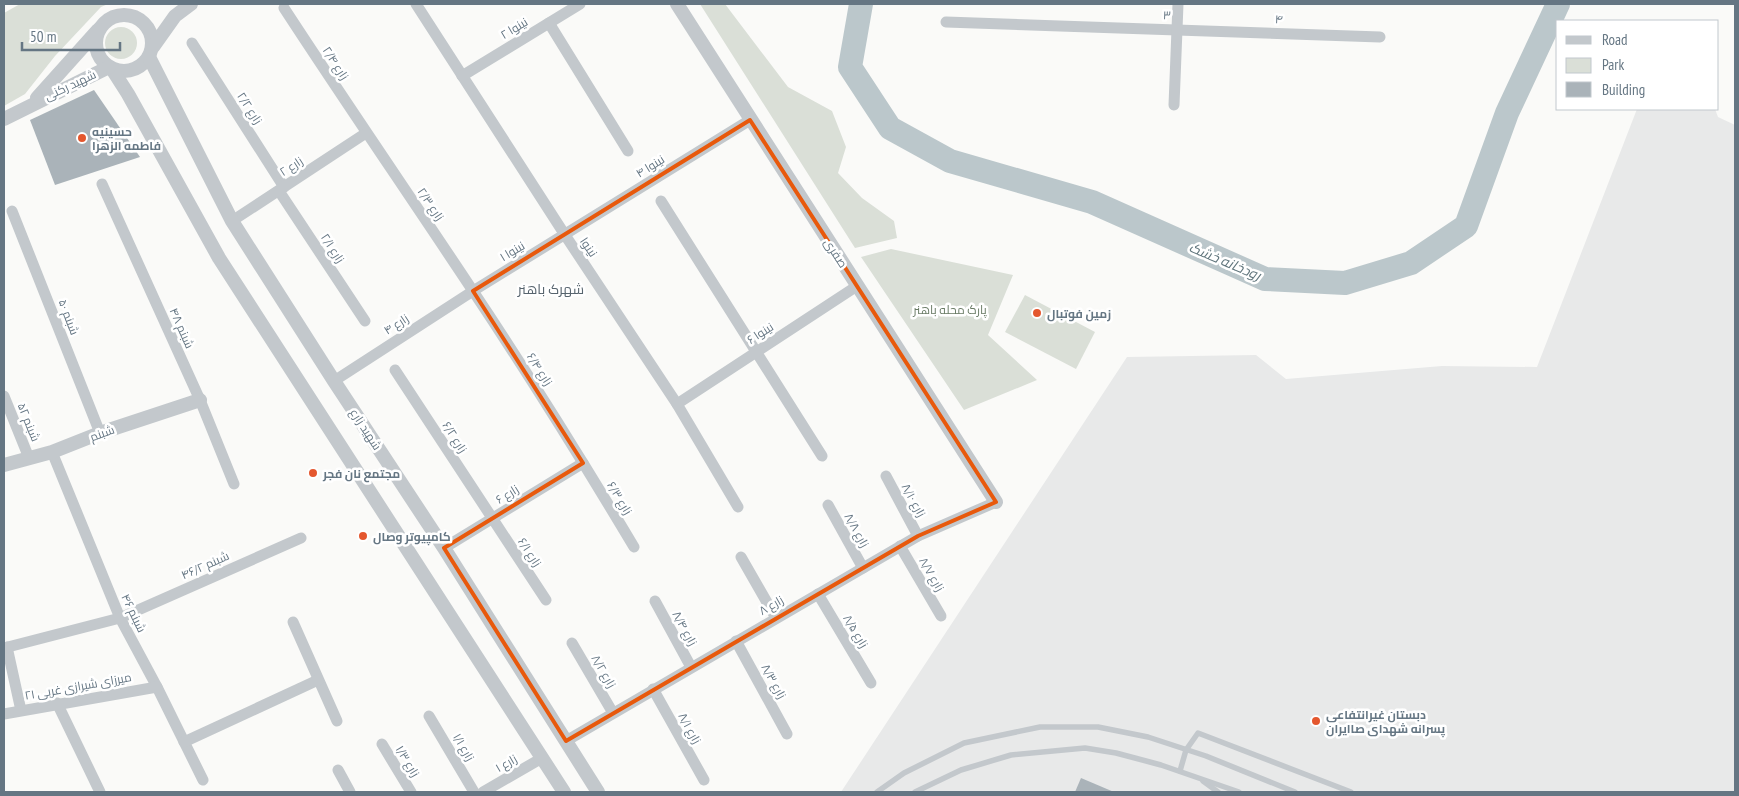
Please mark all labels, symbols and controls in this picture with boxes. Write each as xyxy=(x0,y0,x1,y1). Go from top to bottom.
street label: ۳ xyxy=(1163,7,1171,23)
street label: ۴ xyxy=(1275,11,1283,27)
street label: ۲ نینوا xyxy=(498,14,530,42)
scale bar xyxy=(22,20,120,52)
legend xyxy=(1556,20,1719,110)
text: 50 m xyxy=(30,27,56,46)
text: Road xyxy=(1602,30,1628,49)
street label: ۲/۴ زارع xyxy=(319,44,352,83)
text: Park xyxy=(1602,55,1624,74)
street label: شهید رکنی xyxy=(42,67,98,103)
text: Building xyxy=(1602,80,1645,99)
street label: ۲/۲ زارع xyxy=(233,89,266,127)
place label: حسینیه فاطمه الزهرا xyxy=(92,124,161,154)
marker: حسینیه فاطمه الزهرا xyxy=(76,132,88,144)
street label: ۴ نینوا xyxy=(633,151,667,181)
street label: ۲ زارع xyxy=(276,153,306,180)
street label: ۲/۳ زارع xyxy=(414,185,447,224)
street label: ۲/۱ زارع xyxy=(317,230,348,266)
street label: نینوا xyxy=(577,234,601,260)
street label: صفری xyxy=(821,236,851,270)
street label: ۱ نینوا xyxy=(497,238,527,264)
water label: رودخانه خشک xyxy=(1186,238,1265,285)
district label: شهرک باهنر xyxy=(517,280,584,298)
street label: ۵۰ شبنم xyxy=(54,297,83,337)
park label: پارک محله باهنر xyxy=(912,302,987,319)
street label: ۴۸ شبنم xyxy=(166,305,198,351)
place label: زمین فوتبال xyxy=(1047,306,1111,322)
marker: زمین فوتبال xyxy=(1031,307,1043,319)
street label: ۴ زارع xyxy=(381,310,412,338)
street label: ۶ نینوا xyxy=(744,319,776,347)
street label: ۶/۴ زارع xyxy=(523,350,556,389)
street label: ۵۲ شبنم xyxy=(14,401,44,444)
street label: شهید زارع xyxy=(346,405,385,453)
street label: ۶/۲ زارع xyxy=(439,419,471,456)
street label: شبنم xyxy=(88,422,117,445)
place label: مجتمع نان فجر xyxy=(322,466,400,483)
marker: مجتمع نان فجر xyxy=(307,467,319,479)
street label: ۶/۳ زارع xyxy=(603,479,636,518)
street label: ۸/۱۰ زارع xyxy=(898,480,929,520)
street label: ۶ زارع xyxy=(493,481,522,508)
street label: ۸/۸ زارع xyxy=(841,510,873,550)
place label: کامپیوتر وصال xyxy=(373,529,451,546)
marker: کامپیوتر وصال xyxy=(357,530,369,542)
street label: ۶/۱ زارع xyxy=(514,535,545,570)
street label: ۴۶/۲ شبنم xyxy=(179,548,232,583)
street label: ۸/۷ زارع xyxy=(915,554,948,594)
street label: ۴۶ شبنم xyxy=(117,591,150,635)
street label: ۸ زارع xyxy=(756,592,787,619)
street label: ۸/۴ زارع xyxy=(668,608,701,649)
street label: ۸/۵ زارع xyxy=(839,612,872,651)
street label: ۸/۲ زارع xyxy=(588,652,620,691)
street label: ۸/۳ زارع xyxy=(757,661,790,702)
street label: ۲۱ میرزای شیرازی غربی xyxy=(23,669,133,703)
place label: دبستان غیرانتفاعی پسرانه شهدای صاایران xyxy=(1326,707,1446,738)
street label: ۸/۱ زارع xyxy=(674,710,705,747)
marker: دبستان غیرانتفاعی پسرانه شهدای صاایران xyxy=(1310,715,1322,727)
street label: ۱/۱ زارع xyxy=(449,730,478,764)
street label: ۱/۳ زارع xyxy=(392,743,423,780)
street label: ۱ زارع xyxy=(493,751,520,776)

